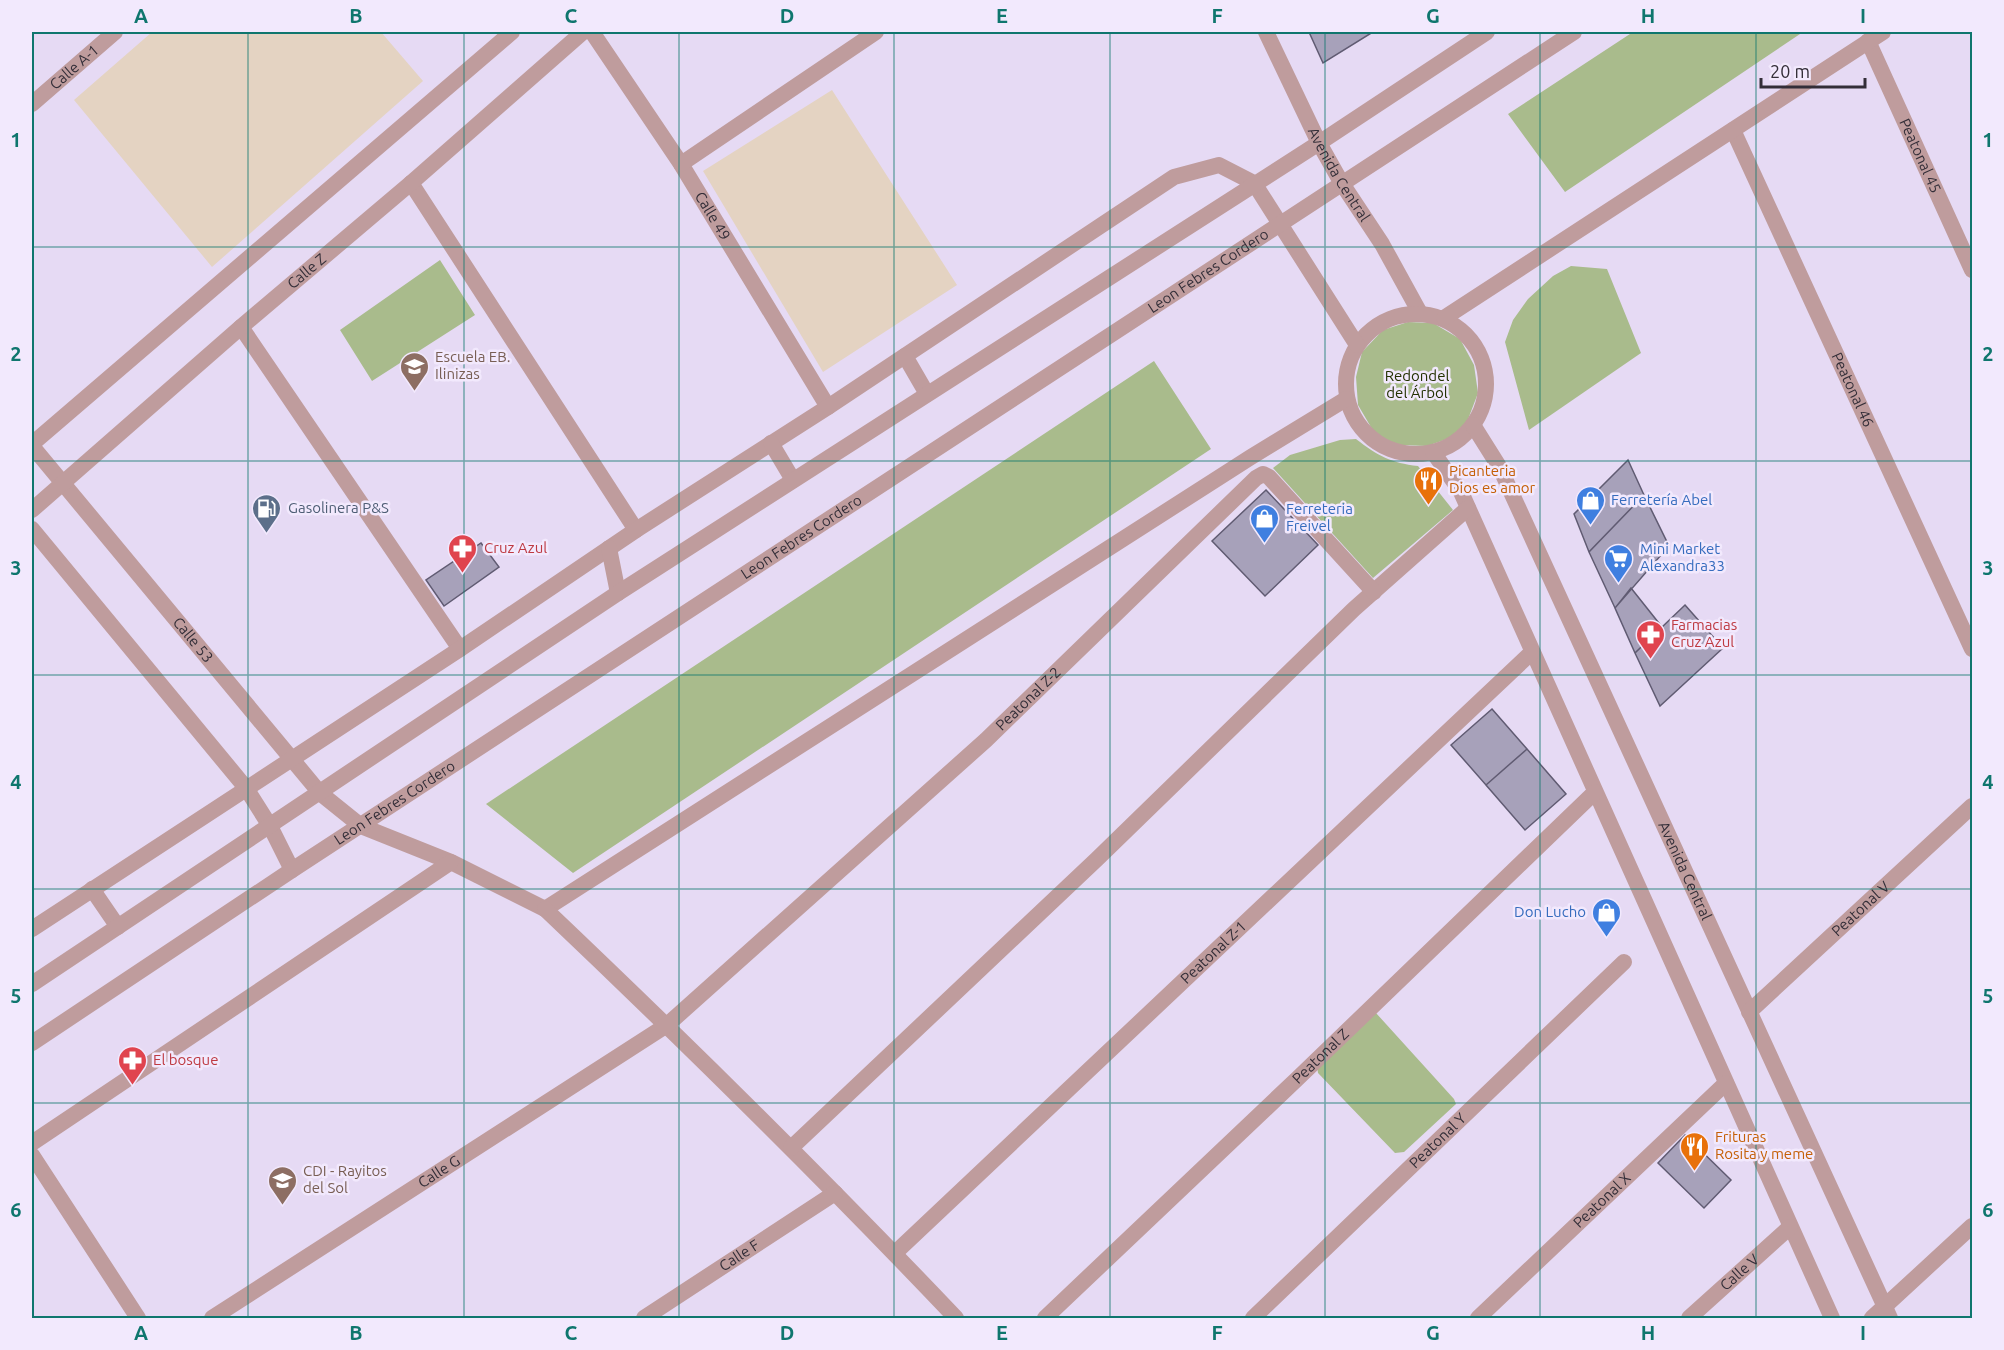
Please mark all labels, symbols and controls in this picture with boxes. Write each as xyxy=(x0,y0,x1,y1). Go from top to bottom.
text: A xyxy=(134,4,148,27)
text: B xyxy=(349,4,363,27)
text: C xyxy=(565,4,578,27)
text: D xyxy=(780,4,794,27)
text: E xyxy=(996,4,1008,27)
text: F xyxy=(1211,4,1223,27)
text: G xyxy=(1426,4,1440,27)
text: H xyxy=(1641,4,1655,27)
text: I xyxy=(1860,4,1866,27)
street label: Calle A-1 xyxy=(46,41,102,93)
scale bar xyxy=(1761,51,1864,89)
text: 20 m xyxy=(1770,61,1810,81)
street label: Peatonal 45 xyxy=(1896,116,1945,195)
street label: Avenida Central xyxy=(1305,124,1374,224)
text: 1 xyxy=(10,128,22,151)
text: 1 xyxy=(1982,128,1994,151)
street label: Calle 49 xyxy=(692,188,734,243)
street label: Leon Febres Cordero xyxy=(1144,225,1272,316)
street label: Calle Z xyxy=(284,250,329,292)
text: 2 xyxy=(10,342,22,365)
text: 2 xyxy=(1982,342,1994,365)
place label: Escuela EB. Ilinizas xyxy=(435,348,510,382)
school or university icon: Escuela EB. Ilinizas xyxy=(398,350,430,392)
street label: Peatonal 46 xyxy=(1829,350,1878,429)
park label: Redondel del Árbol xyxy=(1385,367,1449,401)
place label: Picanteria Dios es amor xyxy=(1449,462,1536,496)
restaurant icon: Picanteria Dios es amor xyxy=(1412,464,1444,506)
shop icon: Ferretería Abel xyxy=(1574,484,1606,526)
street label: Leon Febres Cordero xyxy=(738,491,865,582)
place label: Ferretería Abel xyxy=(1611,491,1712,508)
fuel station icon: Gasolinera P&S xyxy=(251,492,283,534)
place label: Gasolinera P&S xyxy=(288,499,389,516)
place label: Ferreteria Freivel xyxy=(1286,500,1353,534)
shop icon: Ferreteria Freivel xyxy=(1249,502,1281,544)
pharmacy icon: Cruz Azul xyxy=(447,532,479,574)
place label: Cruz Azul xyxy=(484,539,547,556)
place label: Mini Market Alexandra33 xyxy=(1640,540,1725,574)
supermarket icon: Mini Market Alexandra33 xyxy=(1603,542,1635,584)
text: 3 xyxy=(10,556,22,579)
text: 3 xyxy=(1982,556,1994,579)
street label: Calle 53 xyxy=(170,614,217,666)
place label: Farmacias Cruz Azul xyxy=(1671,616,1737,650)
pharmacy icon: Farmacias Cruz Azul xyxy=(1634,618,1666,660)
street label: Peatonal Z-2 xyxy=(992,663,1064,734)
street label: Leon Febres Cordero xyxy=(331,757,458,848)
text: 4 xyxy=(10,770,22,793)
text: 4 xyxy=(1982,770,1994,793)
street label: Avenida Central xyxy=(1655,819,1715,923)
street label: Peatonal V xyxy=(1828,877,1893,939)
shop icon: Don Lucho xyxy=(1591,896,1623,938)
place label: Don Lucho xyxy=(1514,903,1586,920)
street label: Peatonal Z-1 xyxy=(1177,917,1249,987)
text: 5 xyxy=(10,984,22,1007)
text: 5 xyxy=(1982,984,1994,1007)
street label: Peatonal Z xyxy=(1289,1025,1352,1087)
pharmacy icon: El bosque xyxy=(116,1044,148,1086)
place label: El bosque xyxy=(153,1051,218,1068)
street label: Peatonal Y xyxy=(1406,1109,1469,1171)
place label: Frituras Rosita y meme xyxy=(1715,1128,1813,1162)
restaurant icon: Frituras Rosita y meme xyxy=(1678,1130,1710,1172)
street label: Calle G xyxy=(415,1152,463,1191)
place label: CDI - Rayitos del Sol xyxy=(303,1162,387,1196)
school or university icon: CDI - Rayitos del Sol xyxy=(266,1164,298,1206)
street label: Peatonal X xyxy=(1570,1169,1634,1231)
text: 6 xyxy=(10,1198,22,1221)
text: 6 xyxy=(1982,1198,1994,1221)
street label: Calle F xyxy=(716,1236,762,1274)
street label: Calle V xyxy=(1716,1250,1762,1294)
text: A xyxy=(134,1321,148,1344)
text: B xyxy=(349,1321,363,1344)
text: C xyxy=(565,1321,578,1344)
text: D xyxy=(780,1321,794,1344)
text: E xyxy=(996,1321,1008,1344)
text: F xyxy=(1211,1321,1223,1344)
text: G xyxy=(1426,1321,1440,1344)
text: H xyxy=(1641,1321,1655,1344)
text: I xyxy=(1860,1321,1866,1344)

